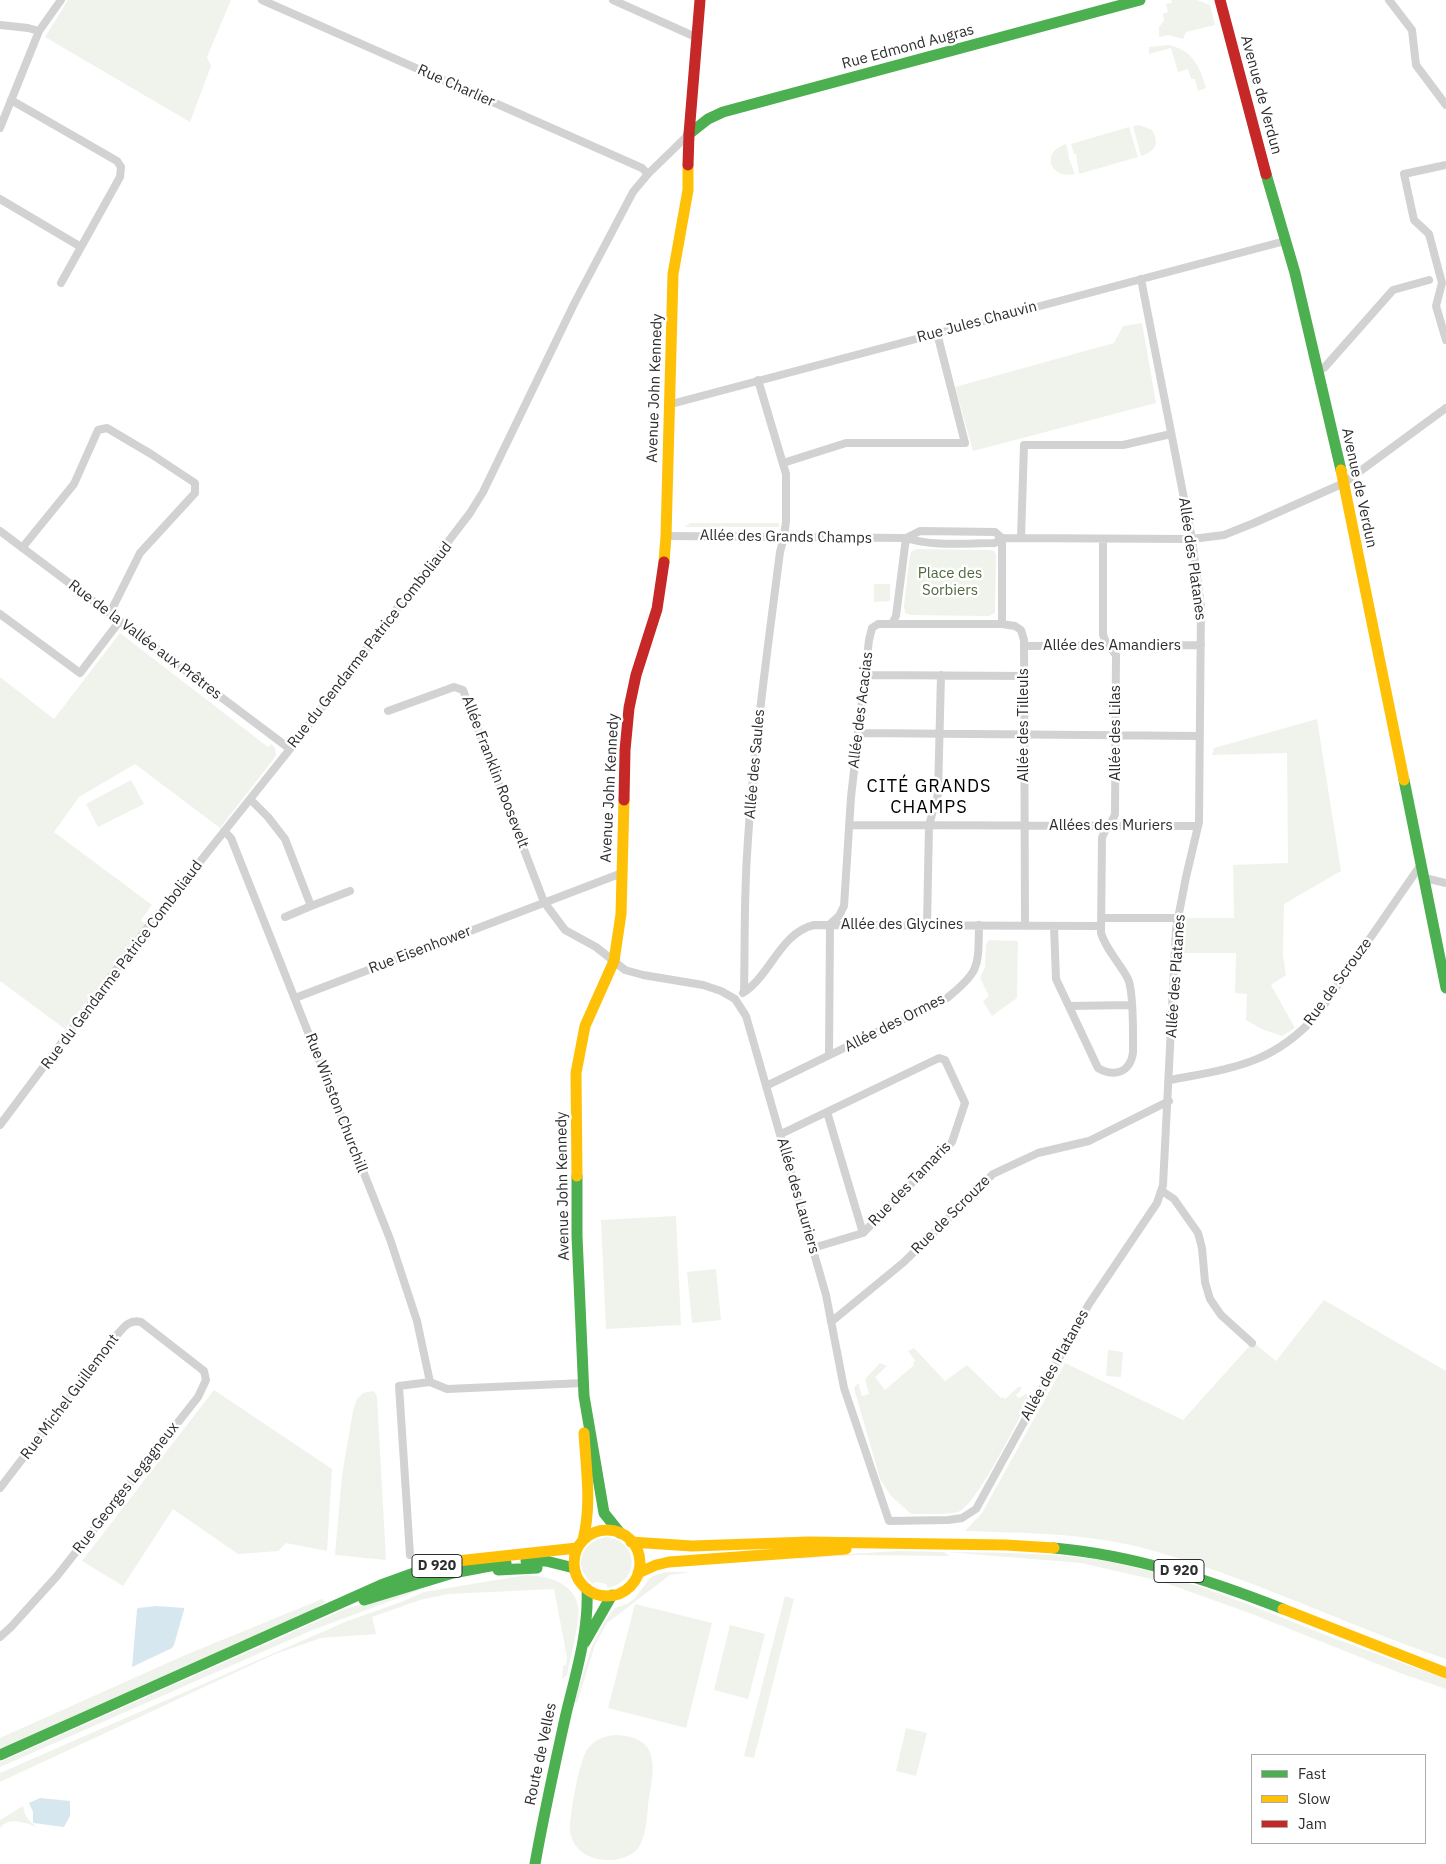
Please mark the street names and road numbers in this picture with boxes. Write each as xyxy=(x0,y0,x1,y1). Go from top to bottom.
street label: Rue Edmond Augras xyxy=(840,21,976,73)
street label: Avenue de Verdun xyxy=(1236,34,1286,156)
street label: Rue Charlier xyxy=(415,61,497,111)
street label: Rue Jules Chauvin xyxy=(915,297,1039,347)
street label: Avenue John Kennedy xyxy=(643,313,667,463)
street label: Avenue de Verdun xyxy=(1337,426,1381,550)
street label: Allée des Platanes xyxy=(1174,496,1210,622)
street label: Allée des Grands Champs xyxy=(700,526,872,548)
street label: Rue du Gendarme Patrice Comboliaud xyxy=(284,538,456,752)
street label: Rue de la Vallée aux Prêtres xyxy=(65,576,225,704)
street label: Allée des Amandiers xyxy=(1043,637,1181,655)
street label: Allée des Acacias xyxy=(845,651,877,769)
street label: Allée des Tilleuls xyxy=(1015,668,1033,782)
street label: Allée des Lilas xyxy=(1107,685,1125,781)
street label: Allée Franklin Roosevelt xyxy=(458,693,532,851)
street label: Allée des Saules xyxy=(741,708,769,820)
street label: Avenue John Kennedy xyxy=(597,713,623,863)
street label: Allées des Muriers xyxy=(1049,817,1173,835)
street label: Rue du Gendarme Patrice Comboliaud xyxy=(38,857,206,1073)
street label: Allée des Platanes xyxy=(1163,914,1189,1038)
street label: Allée des Glycines xyxy=(841,916,963,934)
street label: Rue Eisenhower xyxy=(366,922,474,978)
street label: Rue de Scrouze xyxy=(1300,935,1376,1029)
street label: Allée des Ormes xyxy=(842,990,948,1056)
street label: Rue Winston Churchill xyxy=(301,1031,371,1175)
street label: Avenue John Kennedy xyxy=(553,1111,573,1261)
street label: Allée des Lauriers xyxy=(773,1136,823,1256)
street label: Rue des Tamaris xyxy=(865,1138,955,1230)
street label: Rue de Scrouze xyxy=(908,1172,994,1258)
street label: Allée des Platanes xyxy=(1017,1306,1093,1424)
street label: Rue Michel Guillemont xyxy=(17,1331,123,1463)
street label: Rue Georges Legagneux xyxy=(69,1419,183,1557)
road number: D 920 xyxy=(412,1554,462,1578)
road number: D 920 xyxy=(1154,1560,1204,1582)
street label: Route de Velles xyxy=(521,1701,561,1807)

